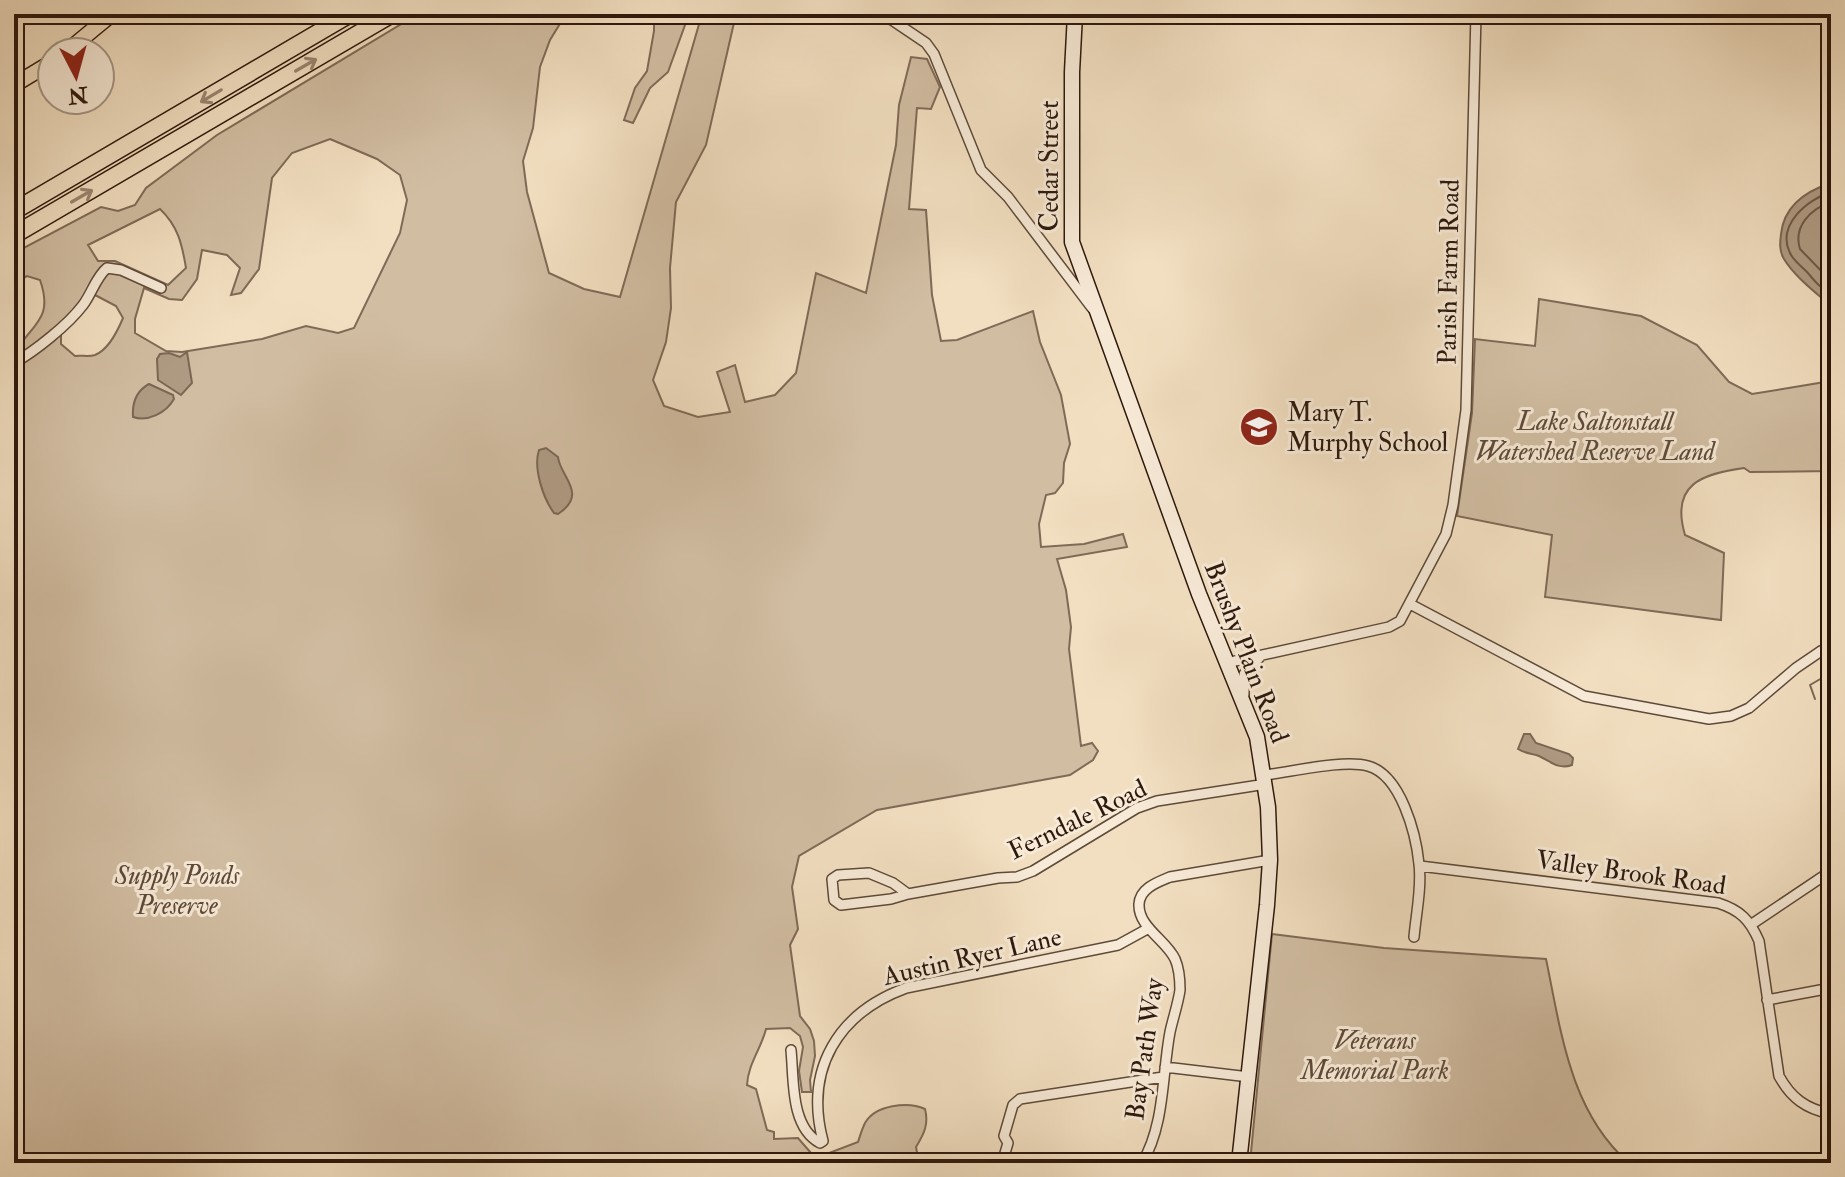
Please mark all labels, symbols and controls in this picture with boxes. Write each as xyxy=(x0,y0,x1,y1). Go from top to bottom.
north arrow xyxy=(36,36,116,116)
one-way arrow xyxy=(294,56,317,72)
text: N xyxy=(66,80,90,110)
one-way arrow xyxy=(200,89,223,105)
street label: Cedar Street xyxy=(1034,100,1066,232)
street label: Parish Farm Road xyxy=(1431,179,1467,365)
one-way arrow xyxy=(70,188,93,204)
place label: Mary T. Murphy School xyxy=(1287,397,1449,460)
school or university icon: Mary T. Murphy School xyxy=(1238,406,1280,448)
park label: Lake Saltonstall Watershed Reserve Land xyxy=(1475,406,1717,468)
street label: Brushy Plain Road xyxy=(1197,557,1295,748)
street label: Ferndale Road xyxy=(1003,772,1152,867)
street label: Valley Brook Road xyxy=(1534,844,1728,902)
park label: Supply Ponds Preserve xyxy=(114,860,240,922)
street label: Austin Ryer Lane xyxy=(879,921,1065,993)
street label: Bay Path Way xyxy=(1119,975,1171,1122)
park label: Veterans Memorial Park xyxy=(1299,1025,1449,1087)

